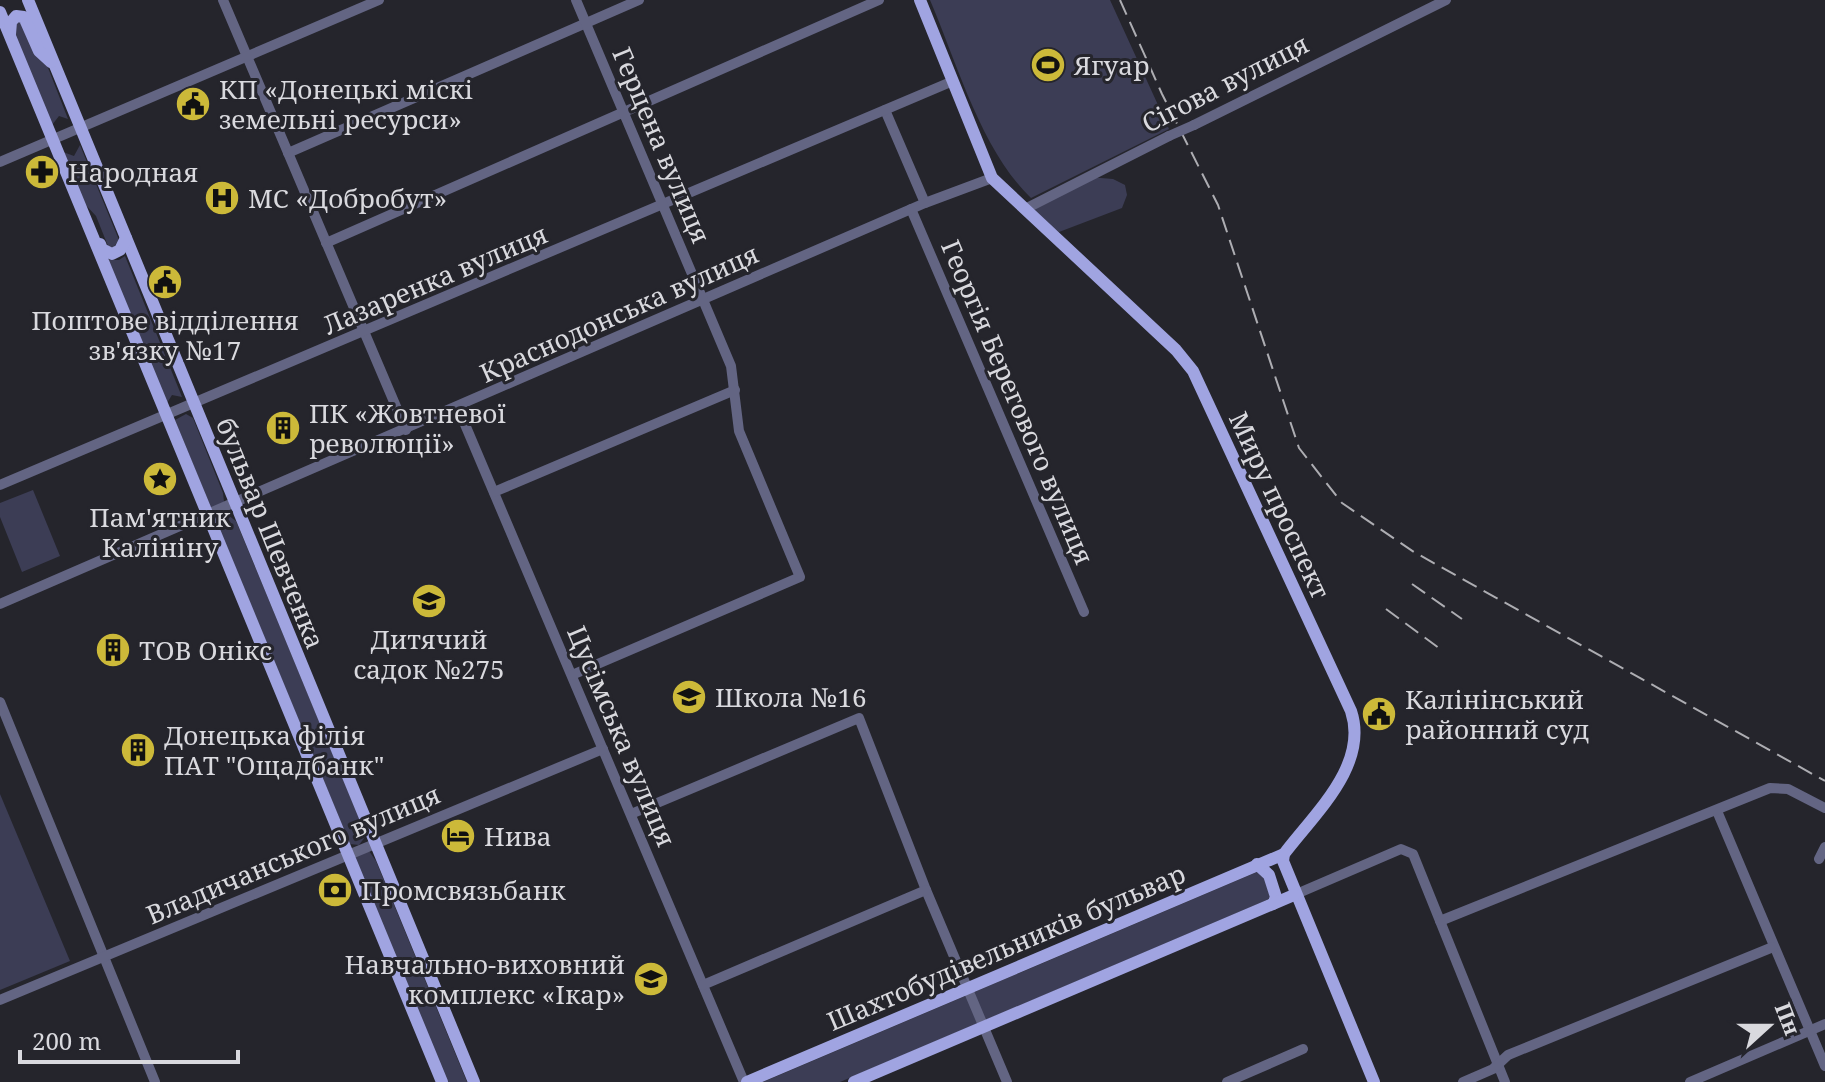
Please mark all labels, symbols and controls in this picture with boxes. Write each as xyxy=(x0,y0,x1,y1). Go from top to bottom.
street label: Сігова вулиця xyxy=(1135,25,1315,141)
street label: Герцена вулиця xyxy=(604,41,720,249)
sports icon: Ягуар xyxy=(1029,46,1067,84)
place label: Ягуар xyxy=(1073,47,1150,83)
place label: КП «Донецькі міскі земельні ресурси» xyxy=(219,71,473,137)
public building icon: КП «Донецькі міскі земельні ресурси» xyxy=(174,85,212,123)
pharmacy icon: Народная xyxy=(23,153,61,191)
place label: Народная xyxy=(68,154,198,190)
hospital icon: МС «Добробут» xyxy=(203,179,241,217)
place label: МС «Добробут» xyxy=(248,180,447,216)
street label: Лазаренка вулиця xyxy=(317,215,553,343)
street label: Георгія Берегового вулиця xyxy=(933,234,1103,570)
street label: Краснодонська вулиця xyxy=(474,235,764,391)
public building icon: Поштове відділення зв'язку №17 xyxy=(146,263,184,301)
place label: Поштове відділення зв'язку №17 xyxy=(31,302,299,368)
place label: ПК «Жовтневої революції» xyxy=(309,395,506,461)
street label: Миру проспект xyxy=(1221,406,1339,604)
building icon: ПК «Жовтневої революції» xyxy=(264,409,302,447)
street label: бульвар Шевченка xyxy=(208,412,334,654)
place icon: Пам'ятник Калініну xyxy=(141,460,179,498)
place label: Пам'ятник Калініну xyxy=(89,499,231,565)
school or university icon: Дитячий садок №275 xyxy=(410,582,448,620)
street label: Цусімська вулиця xyxy=(559,620,685,852)
place label: Дитячий садок №275 xyxy=(353,621,505,687)
building icon: ТОВ Онікс xyxy=(94,631,132,669)
place label: ТОВ Онікс xyxy=(139,632,272,668)
school or university icon: Школа №16 xyxy=(670,678,708,716)
place label: Школа №16 xyxy=(715,679,867,715)
place label: Калінінський районний суд xyxy=(1405,681,1589,747)
public building icon: Калінінський районний суд xyxy=(1360,695,1398,733)
place label: Донецька філія ПАТ "Ощадбанк" xyxy=(164,717,384,783)
building icon: Донецька філія ПАТ "Ощадбанк" xyxy=(119,731,157,769)
street label: Владичанського вулиця xyxy=(141,776,445,932)
hotel icon: Нива xyxy=(439,817,477,855)
place label: Нива xyxy=(484,818,551,854)
street label: Шахтобудівельників бульвар xyxy=(821,855,1191,1039)
bank icon: Промсвязьбанк xyxy=(316,871,354,909)
place label: Промсвязьбанк xyxy=(361,872,566,908)
place label: Навчально-виховний комплекс «Ікар» xyxy=(345,946,625,1012)
school or university icon: Навчально-виховний комплекс «Ікар» xyxy=(632,960,670,998)
north arrow xyxy=(1729,986,1809,1066)
text: Пн xyxy=(1769,998,1808,1039)
scale bar xyxy=(20,1014,238,1064)
text: 200 m xyxy=(32,1024,101,1057)

